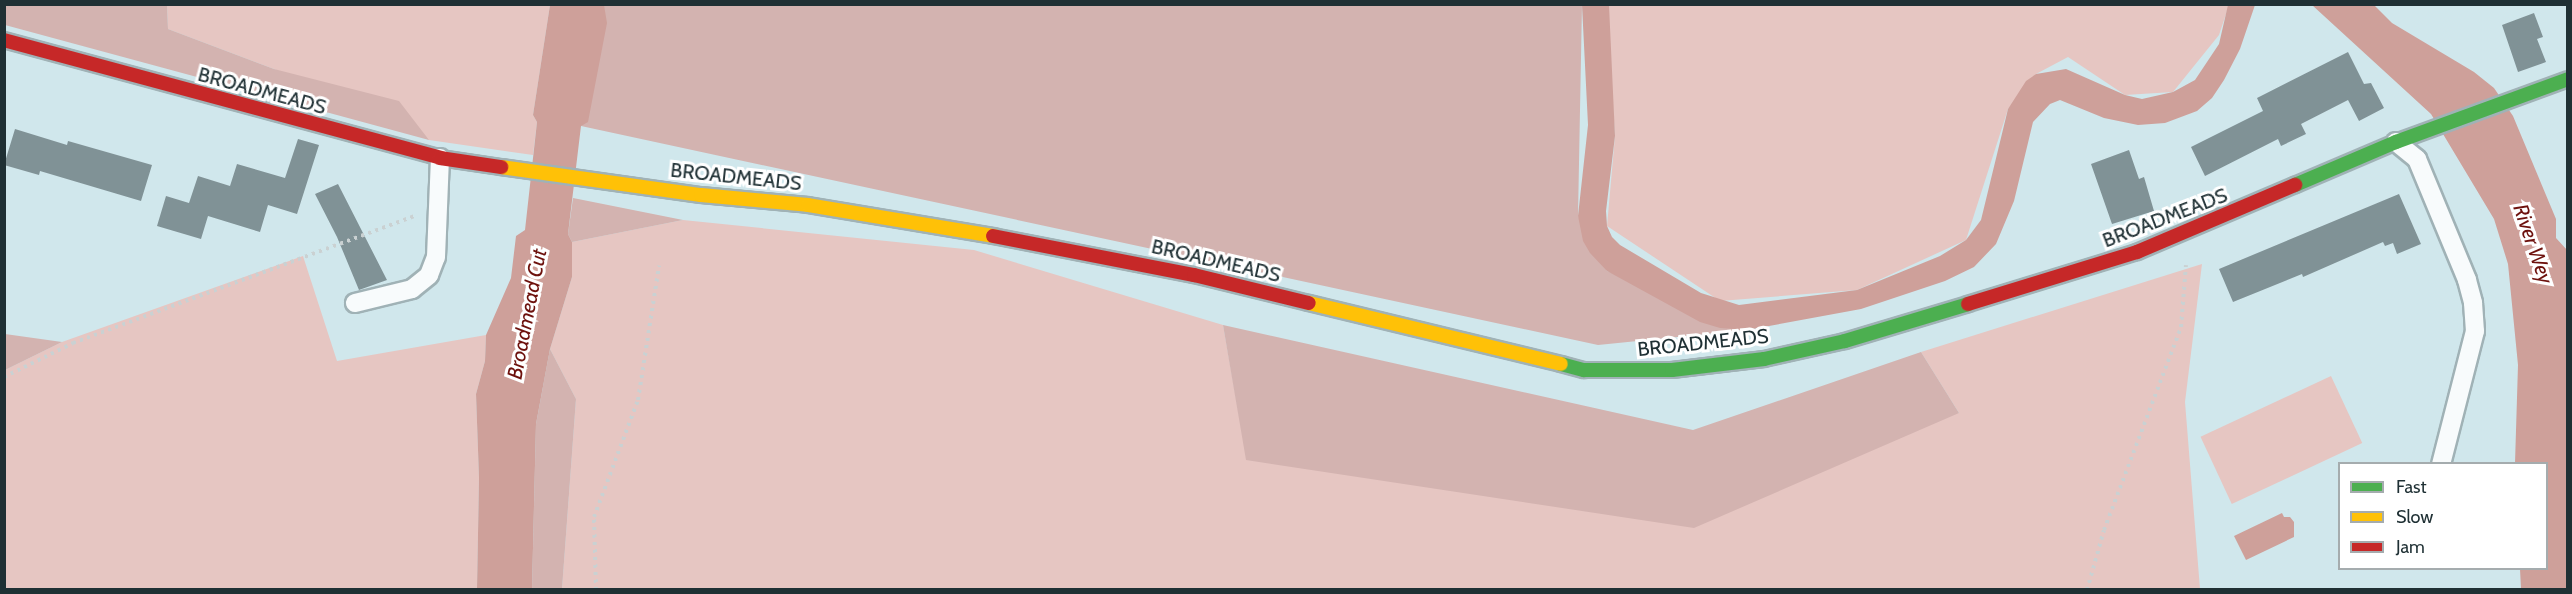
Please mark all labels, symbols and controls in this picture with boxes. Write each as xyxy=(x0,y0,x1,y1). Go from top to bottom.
street label: BROADMEADS xyxy=(195,62,329,120)
street label: BROADMEADS xyxy=(669,158,803,196)
street label: BROADMEADS xyxy=(2099,183,2231,253)
water label: River Wey xyxy=(2508,201,2558,287)
street label: BROADMEADS xyxy=(1149,234,1283,288)
water label: Broadmead Cut xyxy=(502,247,552,381)
street label: BROADMEADS xyxy=(1636,324,1770,362)
legend xyxy=(2338,462,2548,570)
text: Fast xyxy=(2396,476,2427,498)
text: Slow xyxy=(2396,506,2433,528)
text: Jam xyxy=(2396,536,2425,558)

